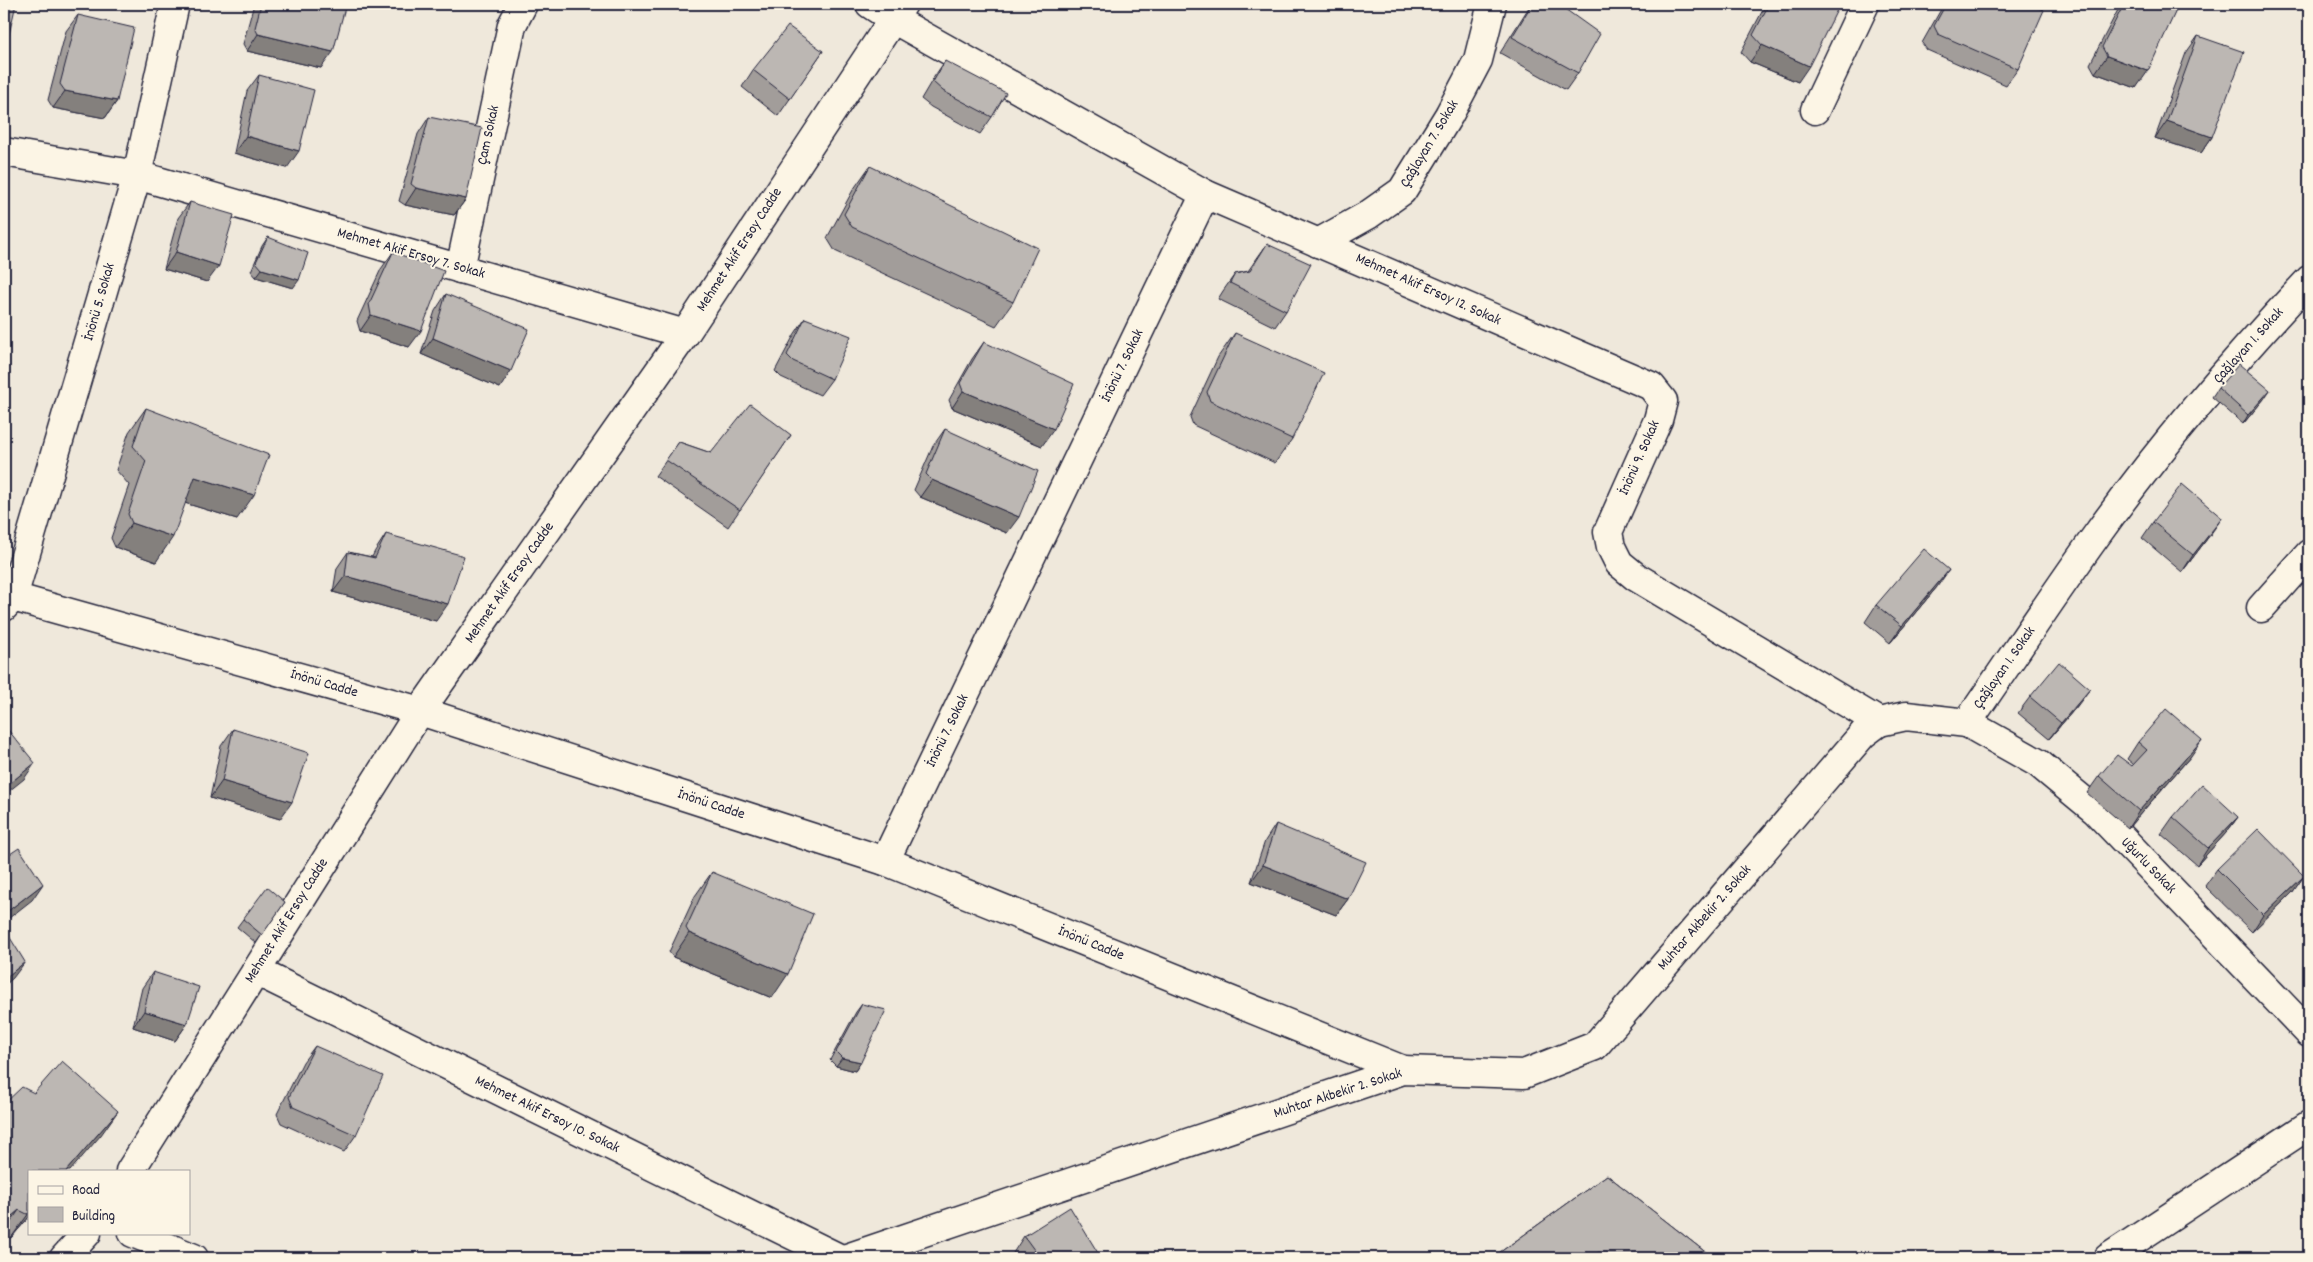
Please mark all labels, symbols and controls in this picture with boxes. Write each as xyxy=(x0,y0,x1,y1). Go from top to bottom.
street label: Çağlayan 7. Sokak xyxy=(1395,96,1465,192)
street label: Çam Sokak xyxy=(472,103,506,167)
street label: Mehmet Akif Ersoy Cadde xyxy=(692,183,789,316)
street label: Mehmet Akif Ersoy 7. Sokak xyxy=(334,222,488,286)
street label: Mehmet Akif Ersoy 12. Sokak xyxy=(1352,248,1504,332)
street label: İnönü 5. Sokak xyxy=(78,260,122,344)
street label: Çağlayan 1. Sokak xyxy=(2209,303,2289,389)
street label: İnönü 7. Sokak xyxy=(1096,326,1150,406)
street label: İnönü 9. Sokak xyxy=(1614,417,1666,499)
street label: Mehmet Akif Ersoy Cadde xyxy=(460,517,561,648)
street label: Çağlayan 1. Sokak xyxy=(1968,622,2042,714)
street label: İnönü Cadde xyxy=(287,664,361,704)
street label: İnönü 7. Sokak xyxy=(921,691,975,771)
street label: İnönü Cadde xyxy=(674,784,748,826)
street label: Uğurlu Sokak xyxy=(2115,832,2181,900)
street label: Mehmet Akif Ersoy Cadde xyxy=(240,854,335,988)
street label: Muhtar Akbekir 2. Sokak xyxy=(1653,860,1757,976)
street label: İnönü Cadde xyxy=(1055,921,1128,967)
street label: Muhtar Akbekir 2. Sokak xyxy=(1271,1063,1405,1125)
street label: Mehmet Akif Ersoy 10. Sokak xyxy=(471,1070,623,1160)
legend xyxy=(28,1170,190,1234)
text: Road xyxy=(72,1180,100,1202)
text: Building xyxy=(72,1206,115,1228)

